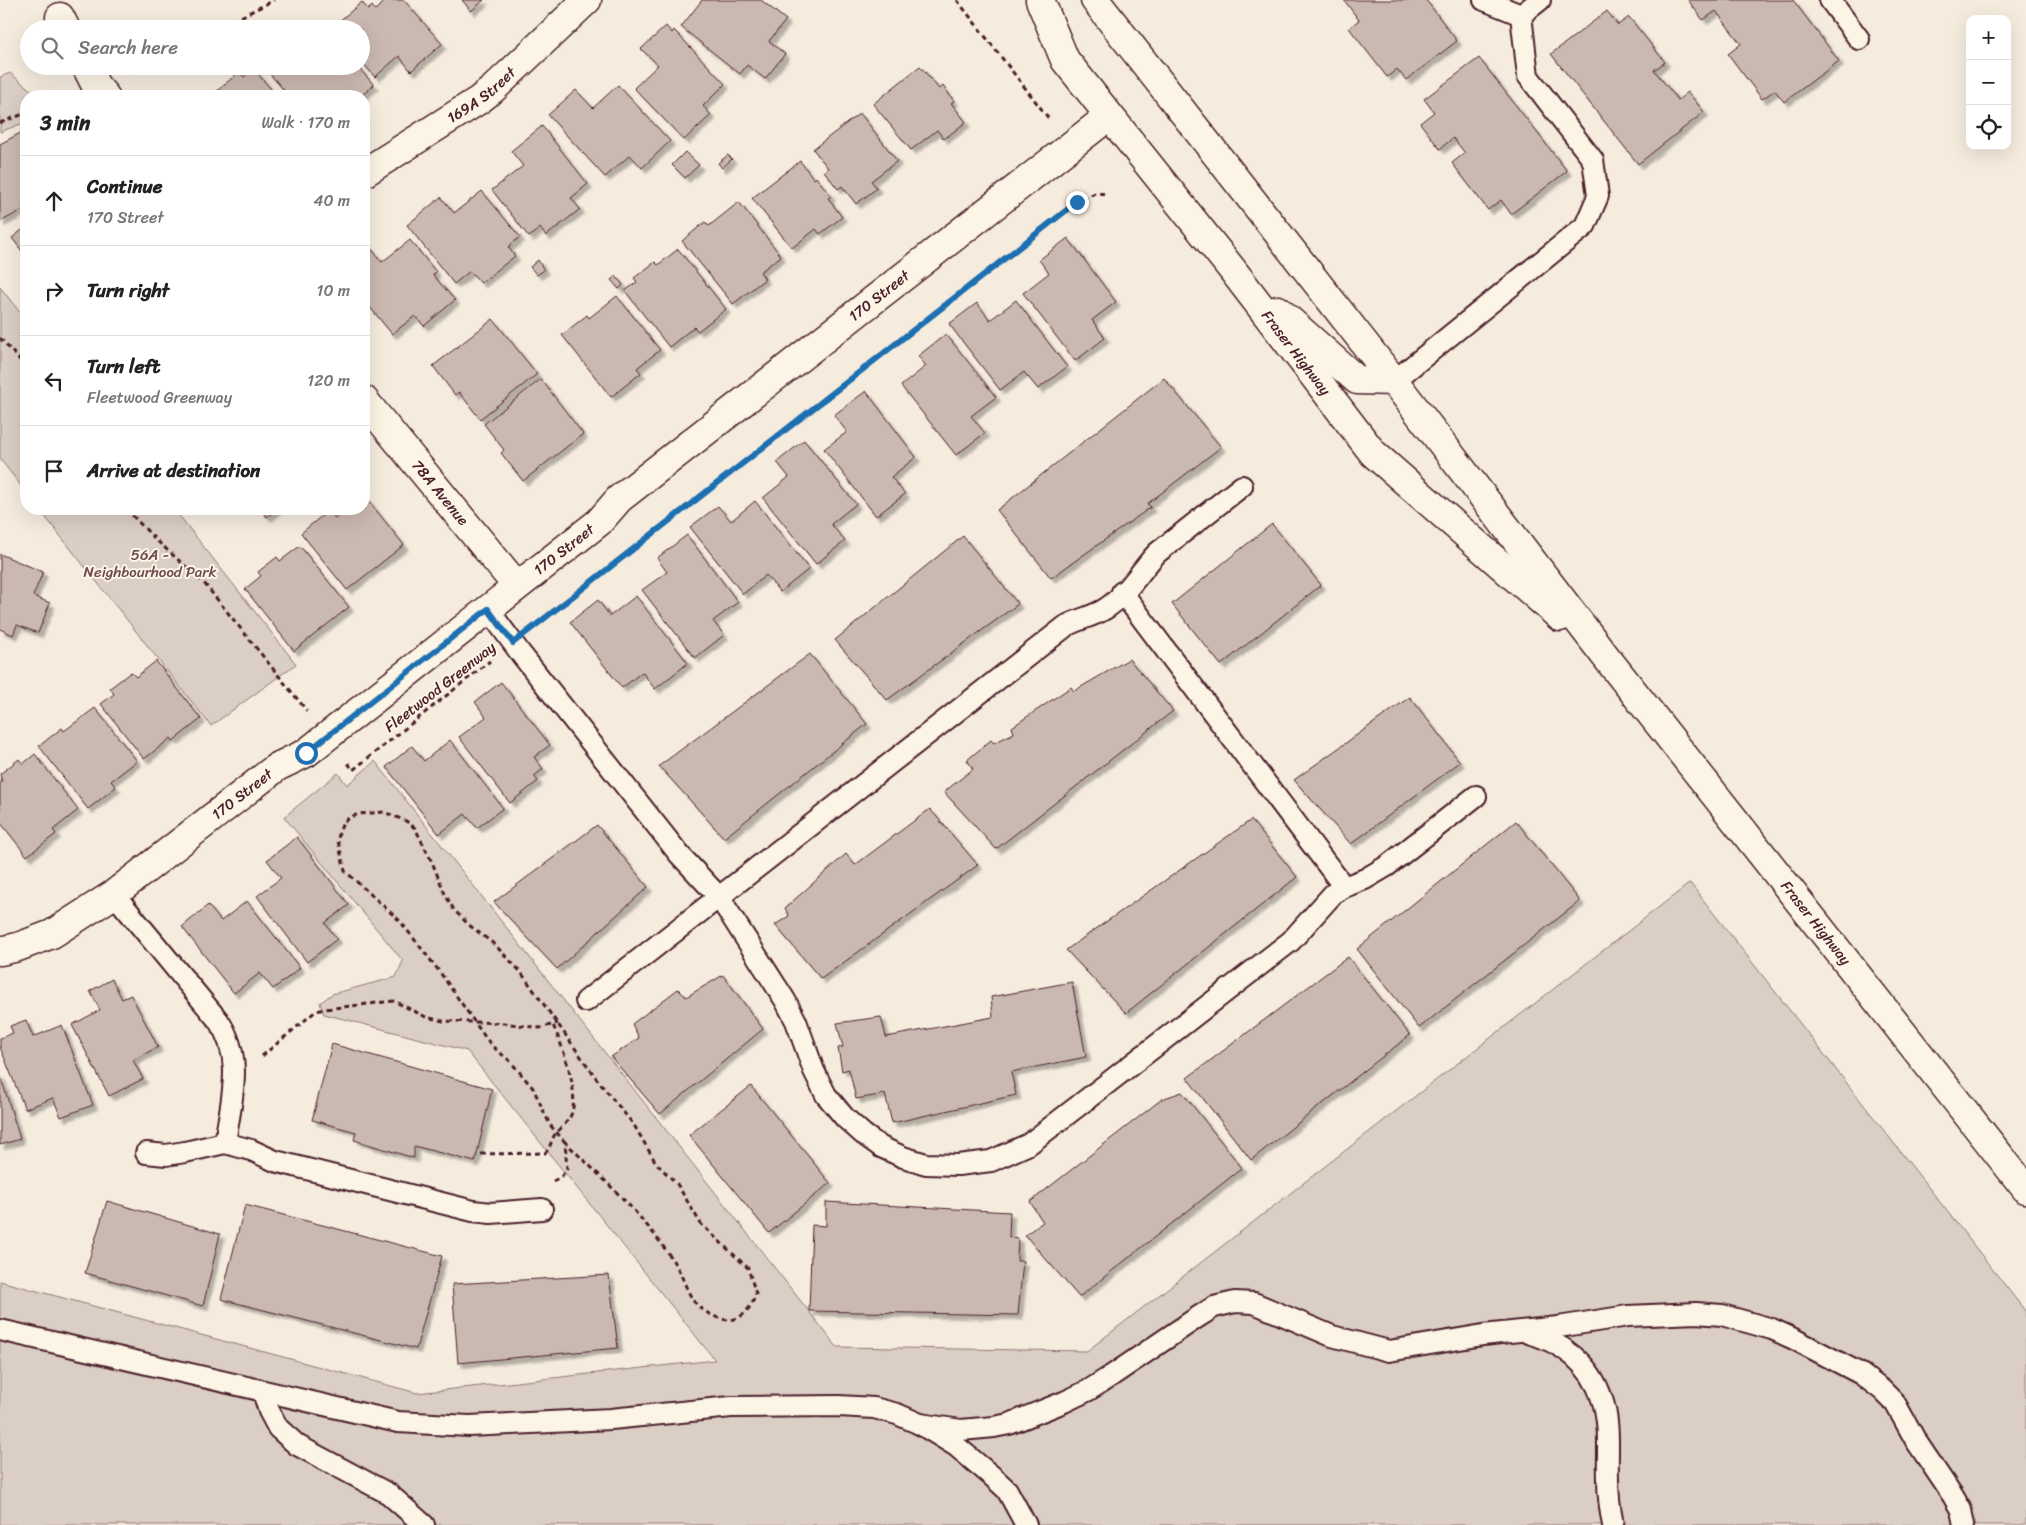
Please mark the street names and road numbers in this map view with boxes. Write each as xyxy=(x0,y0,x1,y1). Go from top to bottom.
street label: 169A Street xyxy=(442,60,523,130)
street label: 170 Street xyxy=(843,263,916,328)
street label: Fraser Highway xyxy=(1255,304,1338,402)
street label: 78A Avenue xyxy=(405,454,475,532)
street label: 170 Street xyxy=(528,516,601,582)
street label: Fleetwood Greenway xyxy=(378,635,502,739)
street label: 170 Street xyxy=(206,761,279,827)
street label: Fraser Highway xyxy=(1774,875,1858,971)

